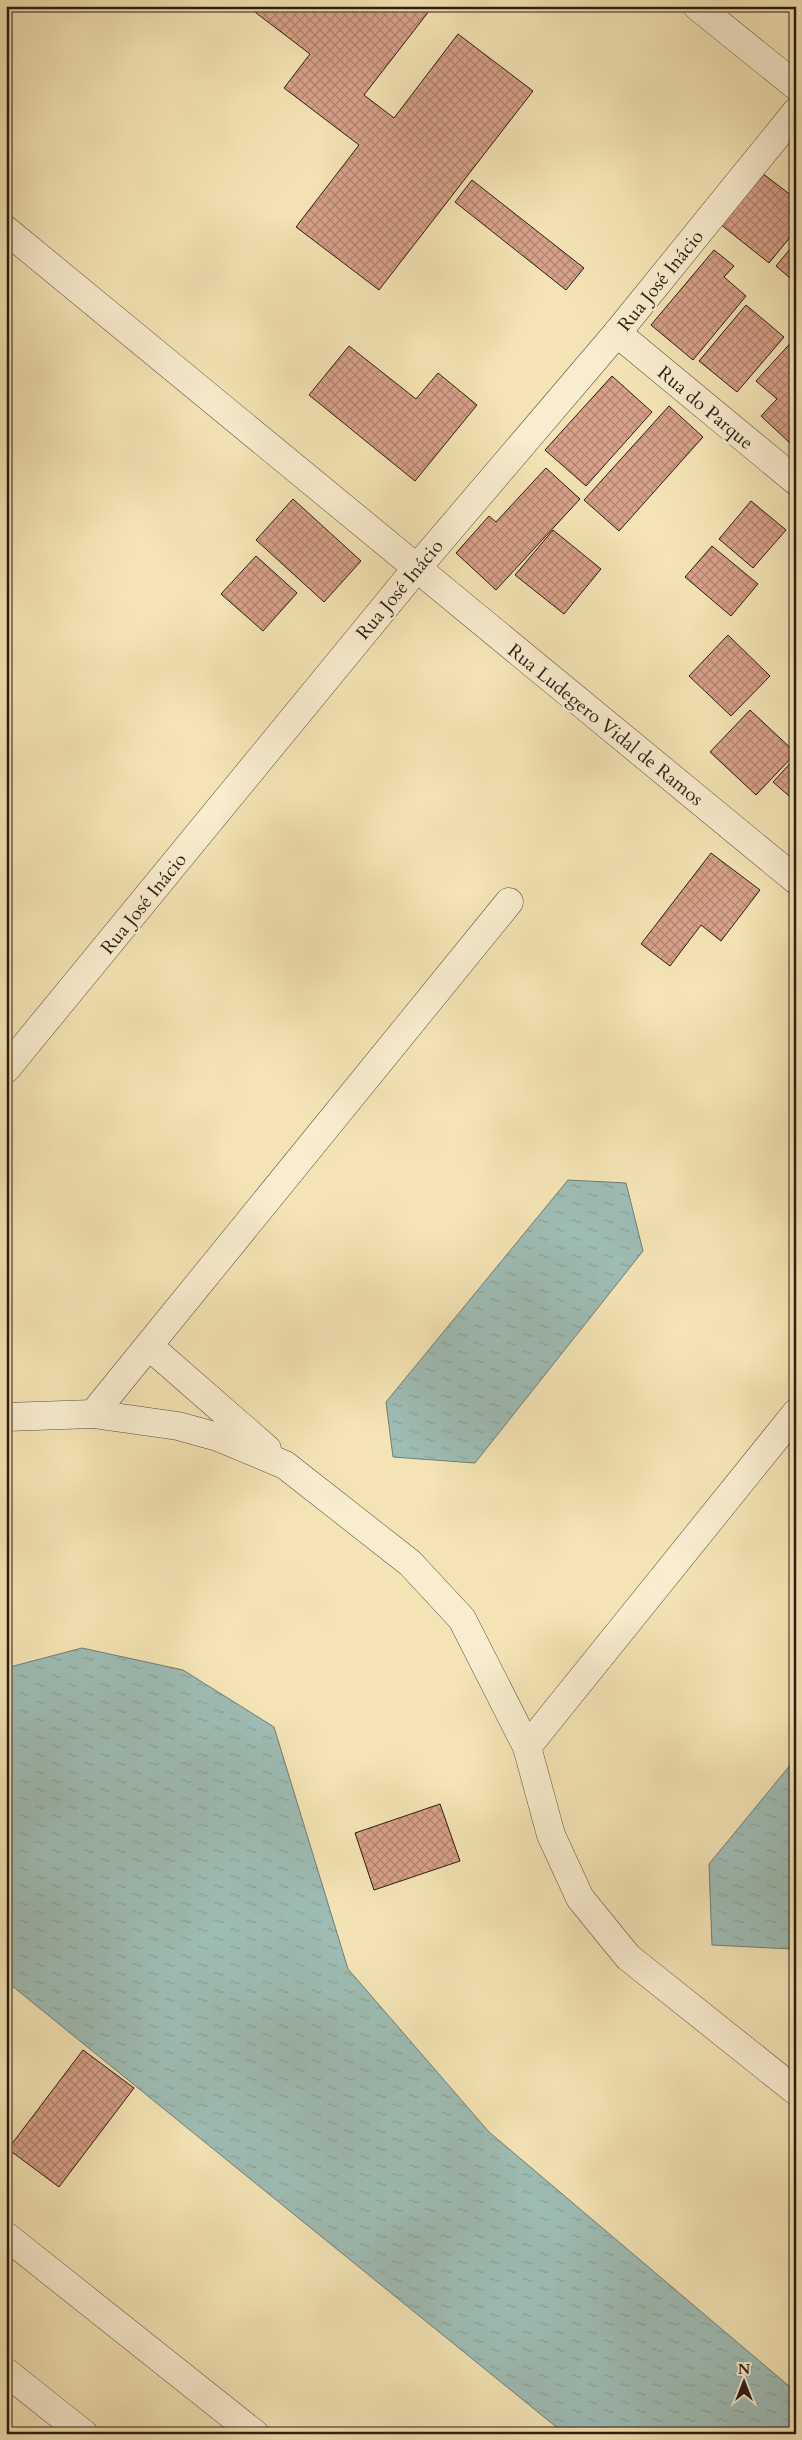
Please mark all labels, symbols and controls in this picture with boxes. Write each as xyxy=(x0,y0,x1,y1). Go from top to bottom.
street label: Rua José Inácio xyxy=(612,224,710,337)
street label: Rua do Parque xyxy=(652,360,759,456)
street label: Rua José Inácio xyxy=(350,534,449,645)
street label: Rua Ludegero Vidal de Ramos xyxy=(502,638,709,812)
street label: Rua José Inácio xyxy=(95,847,193,960)
north arrow xyxy=(720,2358,770,2408)
text: N xyxy=(738,2360,750,2379)

